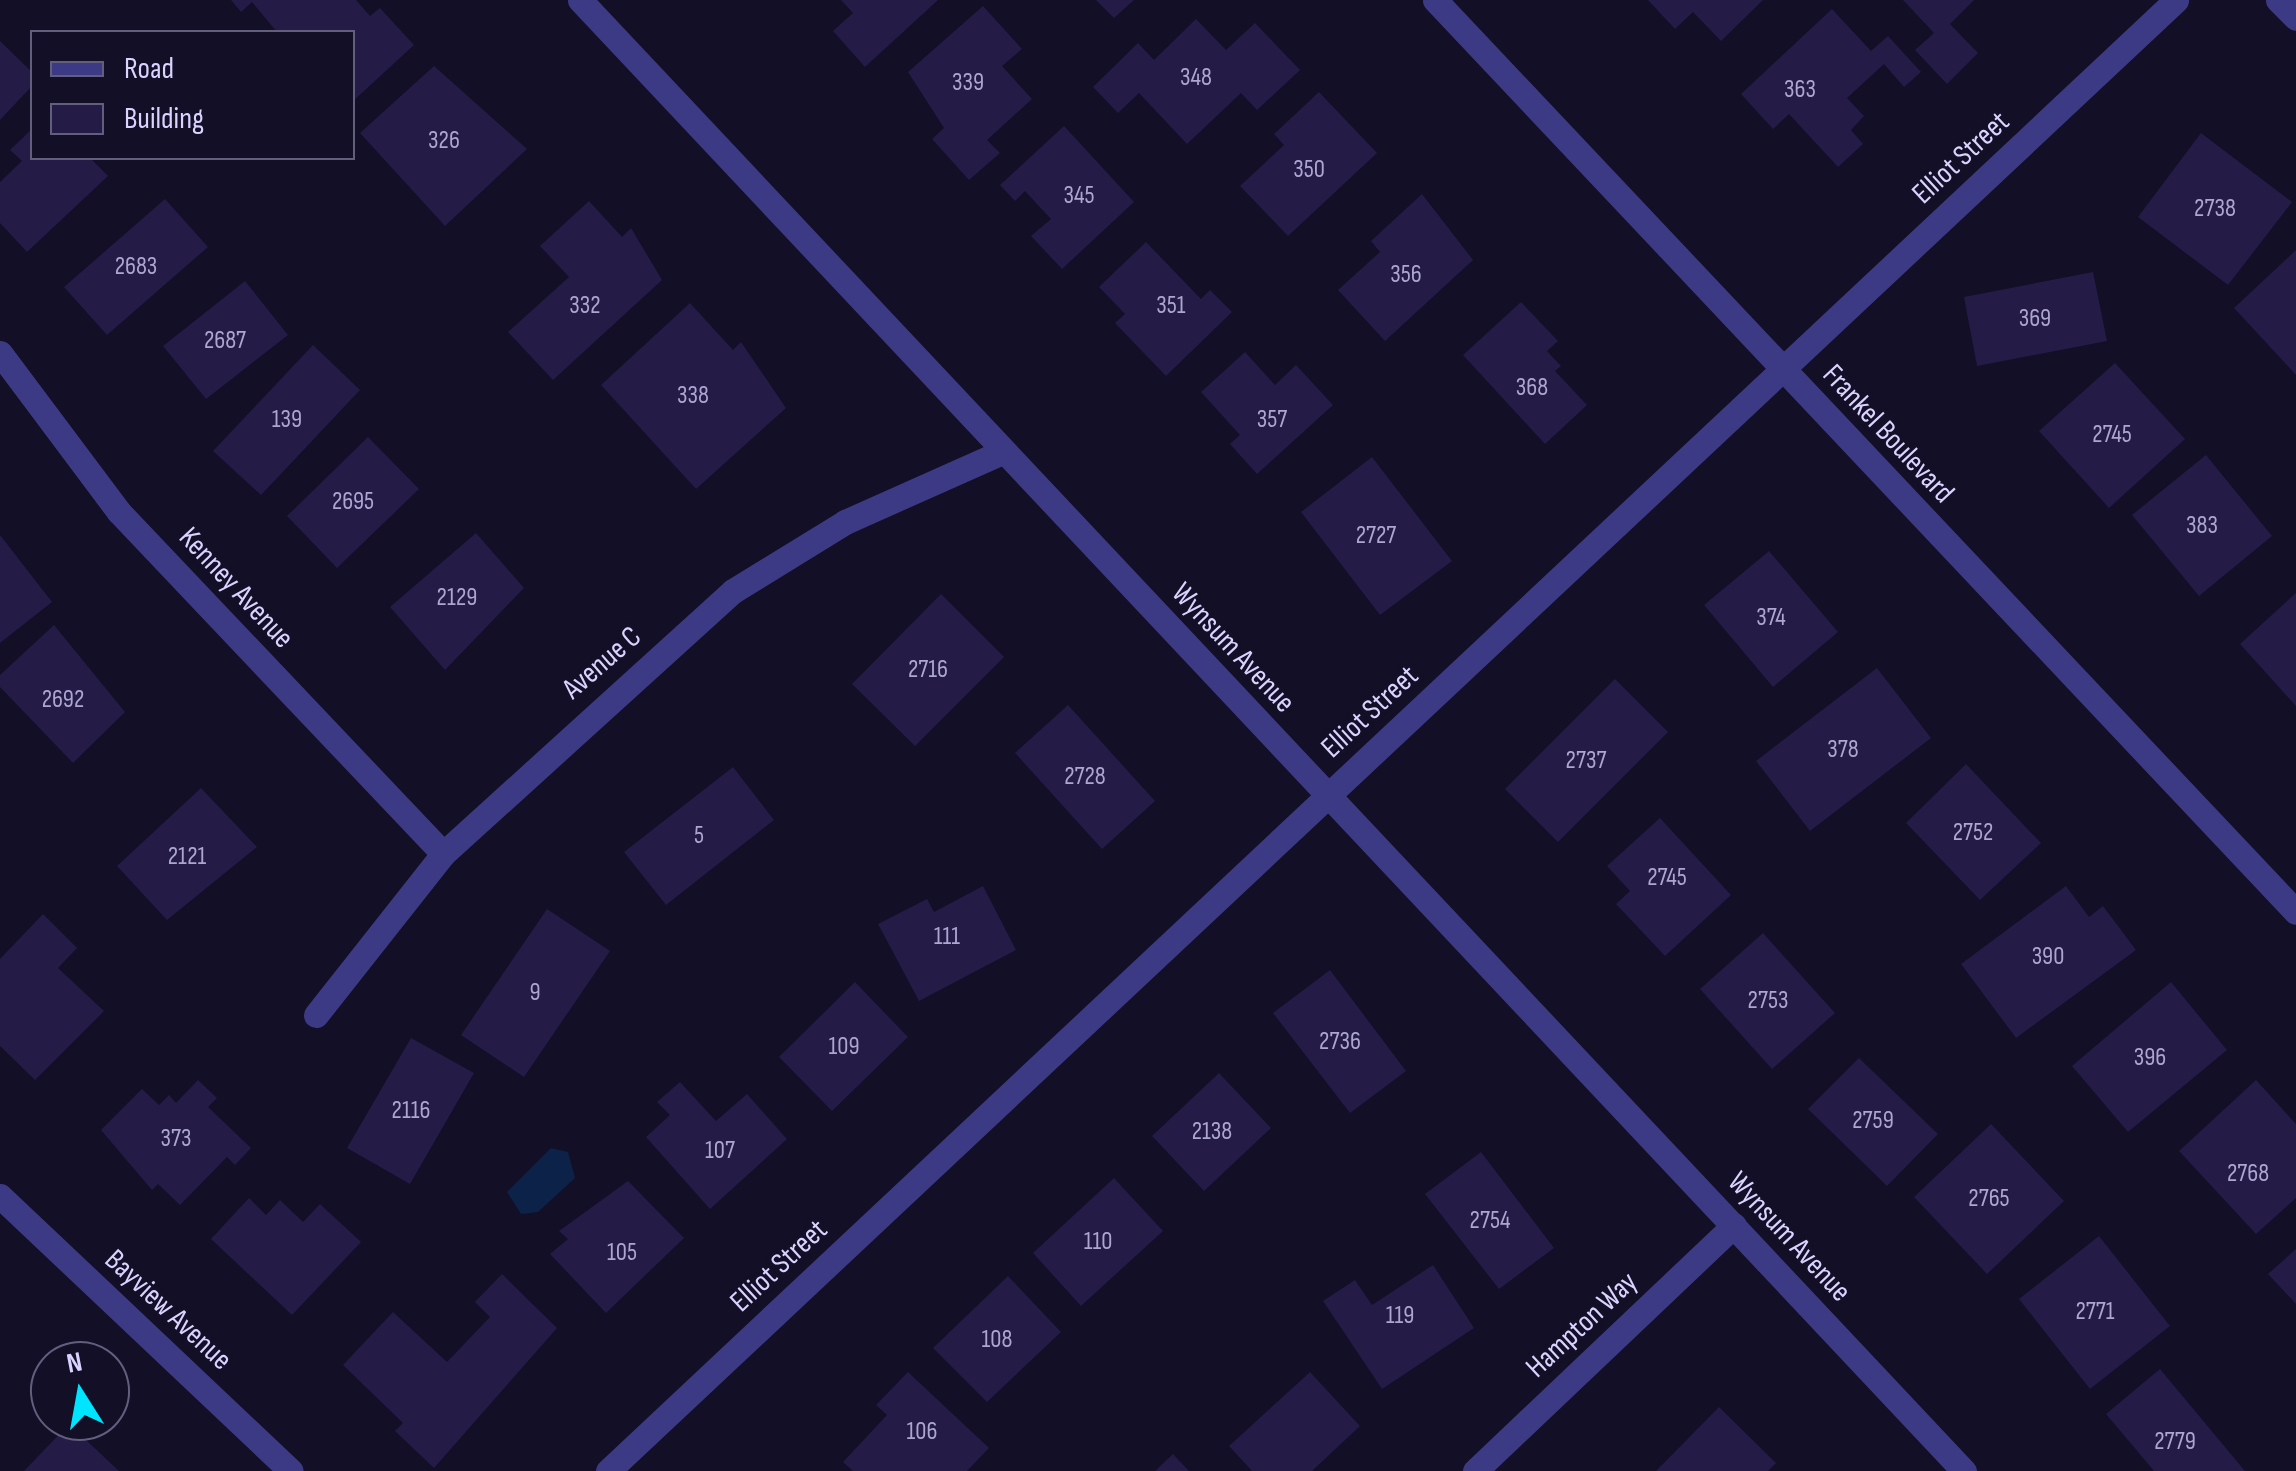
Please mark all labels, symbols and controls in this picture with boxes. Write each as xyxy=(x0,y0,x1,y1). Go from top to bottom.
legend xyxy=(30,30,355,160)
text: Road xyxy=(124,51,174,87)
house number: 348 xyxy=(1180,63,1212,93)
house number: 339 xyxy=(952,68,984,98)
house number: 363 xyxy=(1784,75,1816,105)
text: Building xyxy=(124,101,204,137)
street label: Elliot Street xyxy=(1905,104,2017,212)
house number: 326 xyxy=(428,126,460,156)
house number: 350 xyxy=(1293,155,1325,185)
house number: 345 xyxy=(1063,181,1095,211)
house number: 2738 xyxy=(2194,194,2236,224)
house number: 2683 xyxy=(115,252,157,282)
house number: 356 xyxy=(1390,260,1422,290)
house number: 332 xyxy=(569,291,601,321)
house number: 351 xyxy=(1156,291,1186,321)
house number: 369 xyxy=(2019,304,2051,334)
house number: 2687 xyxy=(204,326,246,356)
street label: Frankel Boulevard xyxy=(1815,357,1961,511)
house number: 368 xyxy=(1516,373,1548,403)
house number: 338 xyxy=(677,381,709,411)
house number: 139 xyxy=(272,405,302,435)
house number: 357 xyxy=(1257,405,1287,435)
house number: 2745 xyxy=(2092,420,2132,450)
house number: 2695 xyxy=(332,487,374,517)
house number: 383 xyxy=(2186,511,2218,541)
street label: Kenney Avenue xyxy=(171,520,301,656)
house number: 2727 xyxy=(1356,521,1396,551)
street label: Wynsum Avenue xyxy=(1164,576,1302,720)
house number: 2129 xyxy=(437,583,477,613)
house number: 374 xyxy=(1756,603,1786,633)
street label: Avenue C xyxy=(555,619,649,707)
house number: 2716 xyxy=(908,655,948,685)
street label: Elliot Street xyxy=(1314,658,1426,766)
house number: 2692 xyxy=(42,685,84,715)
house number: 378 xyxy=(1827,735,1859,765)
house number: 2737 xyxy=(1566,746,1606,776)
house number: 2728 xyxy=(1064,762,1106,792)
house number: 2752 xyxy=(1953,818,1993,848)
house number: 5 xyxy=(694,821,704,851)
house number: 2121 xyxy=(168,842,206,872)
house number: 2745 xyxy=(1647,863,1687,893)
house number: 111 xyxy=(934,922,960,952)
house number: 390 xyxy=(2032,942,2064,972)
house number: 9 xyxy=(529,978,541,1008)
house number: 2753 xyxy=(1748,986,1788,1016)
house number: 2736 xyxy=(1319,1027,1361,1057)
house number: 109 xyxy=(829,1032,859,1062)
house number: 396 xyxy=(2134,1043,2166,1073)
house number: 2116 xyxy=(392,1096,430,1126)
house number: 2759 xyxy=(1852,1106,1894,1136)
house number: 2138 xyxy=(1192,1117,1232,1147)
house number: 373 xyxy=(161,1124,191,1154)
house number: 107 xyxy=(705,1136,735,1166)
house number: 2768 xyxy=(2227,1159,2269,1189)
street label: Wynsum Avenue xyxy=(1720,1165,1858,1309)
house number: 2765 xyxy=(1968,1184,2010,1214)
house number: 2754 xyxy=(1470,1206,1510,1236)
street label: Elliot Street xyxy=(723,1212,835,1320)
house number: 110 xyxy=(1084,1227,1112,1257)
house number: 105 xyxy=(607,1238,637,1268)
street label: Bayview Avenue xyxy=(97,1242,239,1378)
street label: Hampton Way xyxy=(1519,1264,1645,1386)
house number: 2771 xyxy=(2075,1297,2115,1327)
house number: 119 xyxy=(1386,1301,1414,1331)
house number: 108 xyxy=(982,1325,1012,1355)
north arrow xyxy=(30,1341,130,1441)
text: N xyxy=(64,1345,85,1381)
house number: 106 xyxy=(907,1417,937,1447)
house number: 2779 xyxy=(2154,1427,2196,1457)

